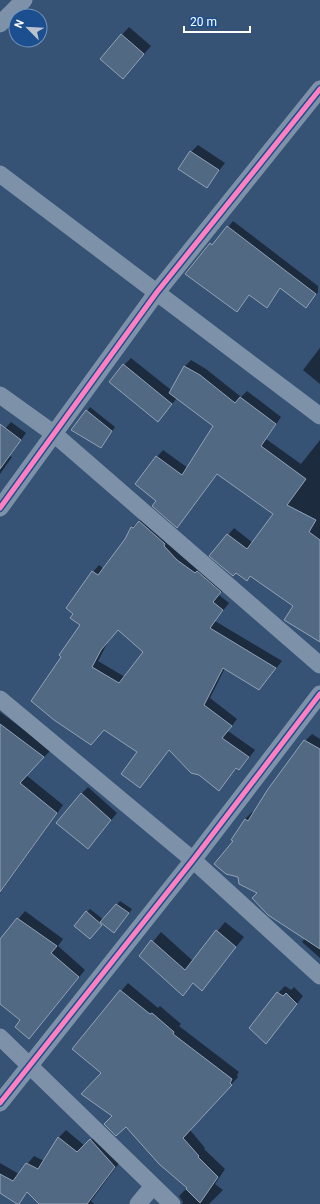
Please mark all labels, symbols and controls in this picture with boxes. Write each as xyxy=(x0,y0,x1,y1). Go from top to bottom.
north arrow xyxy=(8,8,48,48)
scale bar xyxy=(184,8,250,34)
text: 20 m xyxy=(190,15,217,29)
text: N xyxy=(12,18,27,30)

